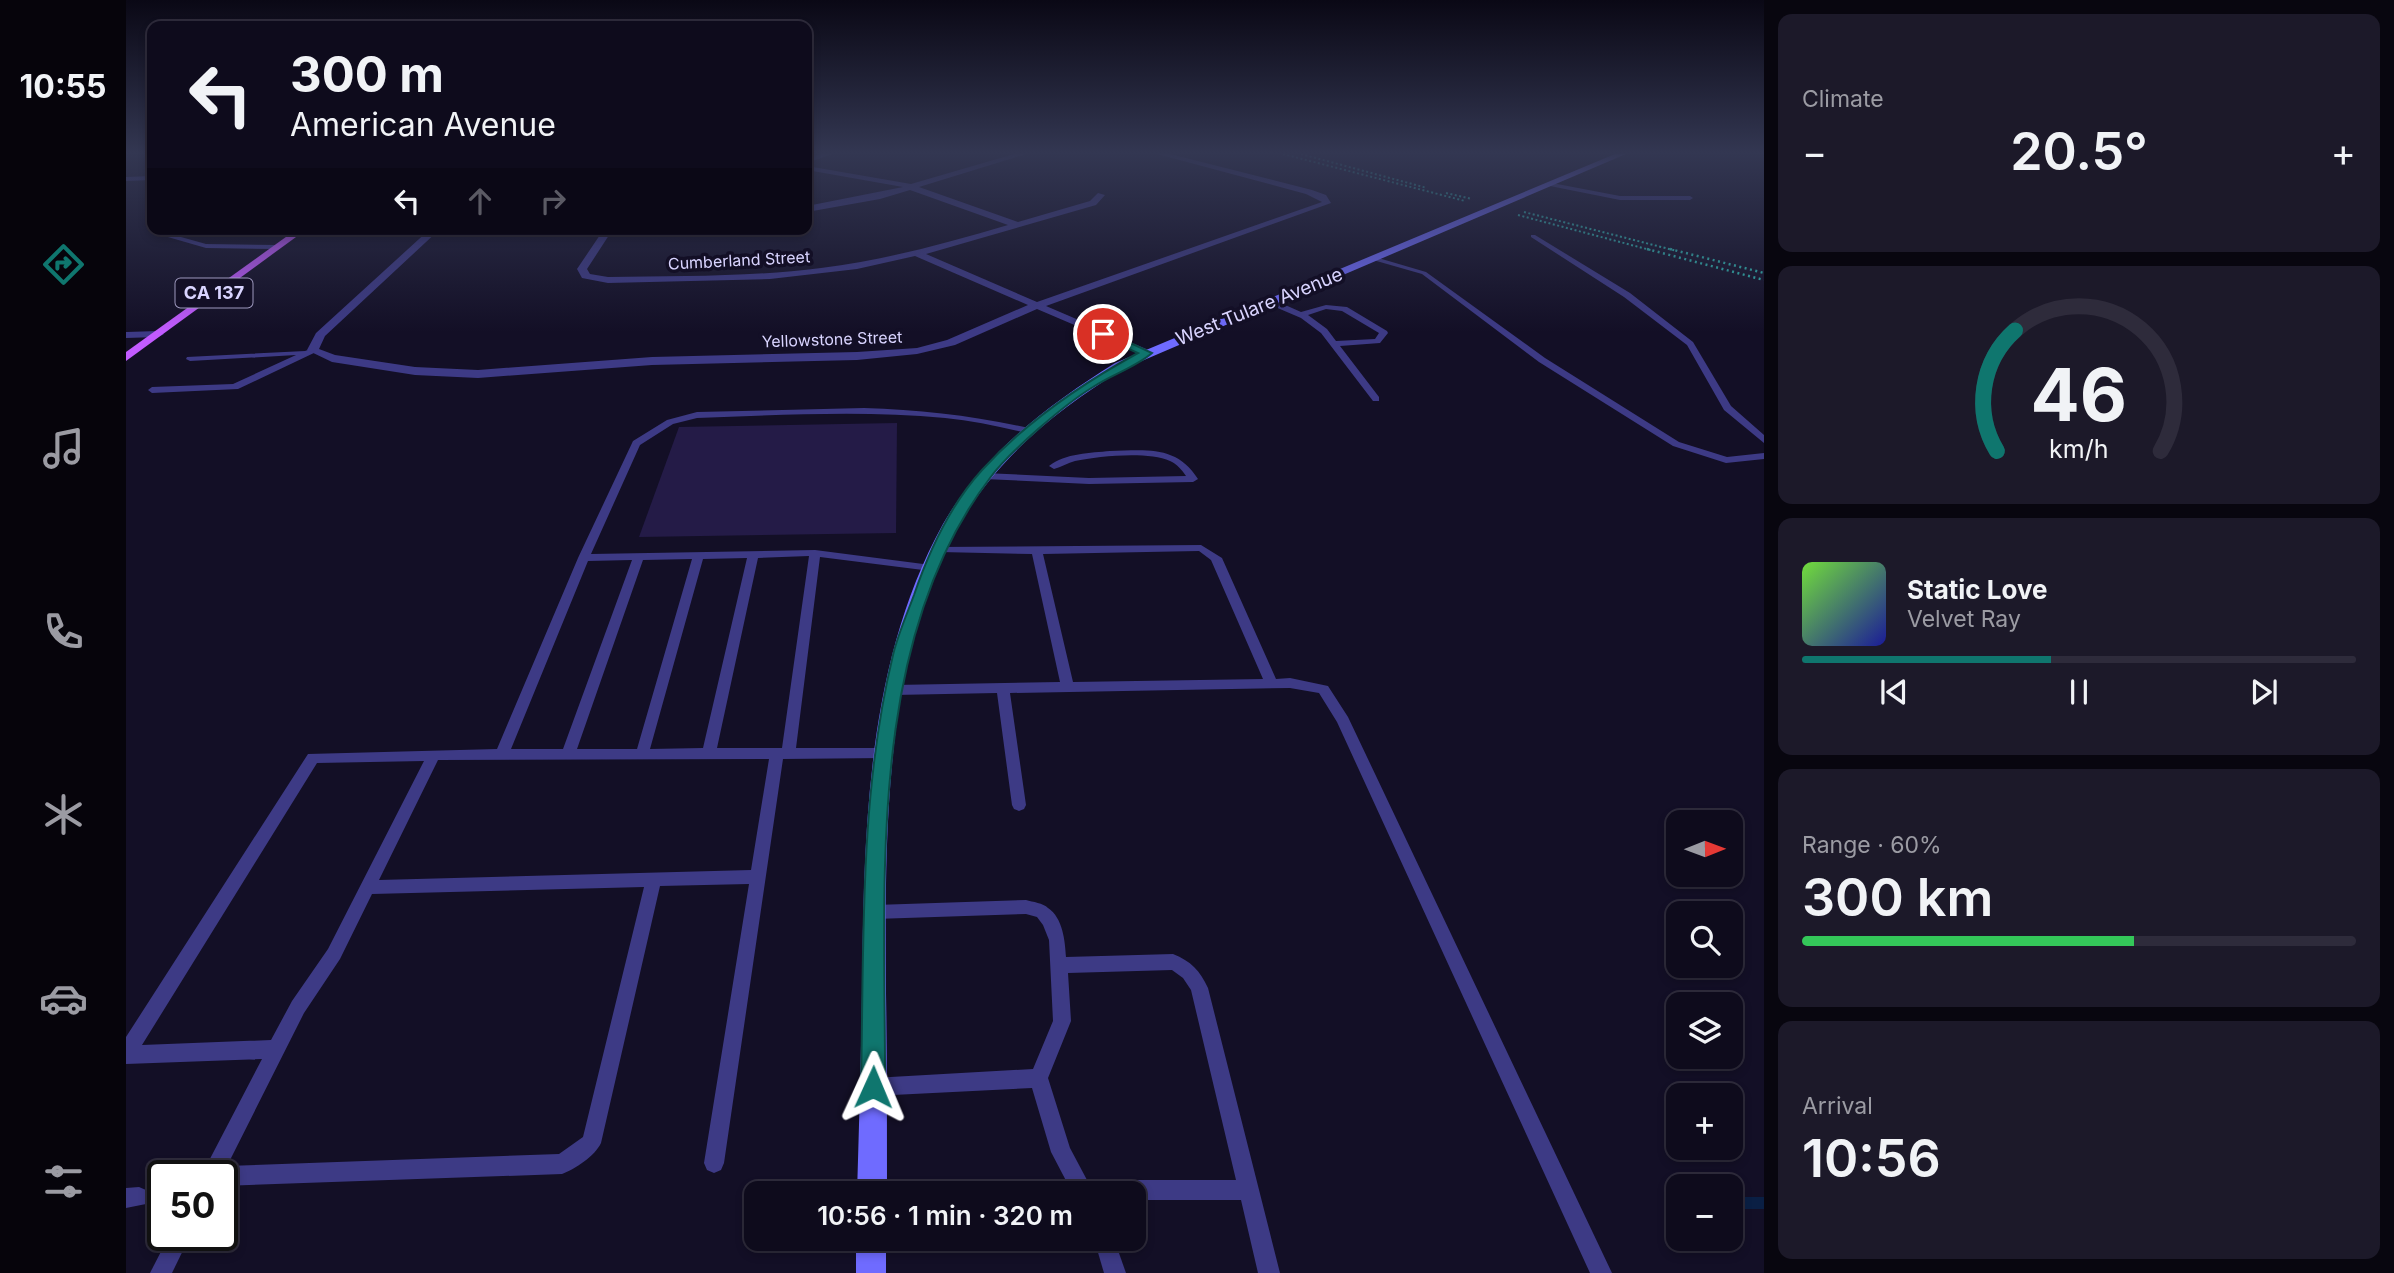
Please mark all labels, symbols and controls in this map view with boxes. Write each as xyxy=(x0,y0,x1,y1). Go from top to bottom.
text: 300 m xyxy=(290,45,444,104)
icon: left xyxy=(175,49,266,140)
text: 10:55 xyxy=(20,67,106,106)
text: Climate xyxy=(1802,85,1884,113)
text: American Avenue xyxy=(290,105,556,144)
text: 20.5° xyxy=(2010,120,2148,183)
text: − xyxy=(1802,129,1827,175)
text: + xyxy=(2331,129,2356,175)
icon: left xyxy=(388,182,426,220)
icon: ahead xyxy=(461,182,499,220)
icon: right xyxy=(534,182,572,220)
icon: directions xyxy=(39,240,88,289)
street label: Cumberland Street xyxy=(667,246,811,274)
street label: West Tulare Avenue xyxy=(1172,262,1346,350)
road number: CA 137 xyxy=(176,278,252,307)
pin xyxy=(1073,304,1133,364)
icon: arrive xyxy=(1084,315,1122,353)
street label: Yellowstone Street xyxy=(761,327,903,351)
text: 46 xyxy=(2031,350,2127,439)
icon: music xyxy=(39,424,88,473)
text: km/h xyxy=(2049,433,2109,463)
text: Static Love xyxy=(1907,574,2048,605)
text: Velvet Ray xyxy=(1907,605,2021,633)
icon: phone xyxy=(39,607,88,656)
icon: previous xyxy=(1875,673,1913,711)
icon: pause xyxy=(2060,673,2098,711)
icon: next xyxy=(2245,673,2283,711)
icon: climate xyxy=(39,790,88,839)
north arrow xyxy=(1666,810,1743,887)
map controls xyxy=(1666,810,1743,1251)
text: Range · 60% xyxy=(1802,831,1942,859)
text: 300 km xyxy=(1802,866,1993,929)
button: search xyxy=(1666,901,1743,978)
icon: car xyxy=(39,974,88,1023)
button: layers xyxy=(1666,992,1743,1069)
position arrow xyxy=(836,1050,910,1124)
button: + xyxy=(1666,1083,1743,1160)
text: Arrival xyxy=(1802,1092,1873,1120)
text: 10:56 xyxy=(1802,1127,1941,1190)
icon: filters xyxy=(39,1157,88,1206)
speed limit sign: 50 xyxy=(147,1160,238,1251)
button: − xyxy=(1666,1174,1743,1251)
text: 10:56 · 1 min · 320 m xyxy=(817,1200,1073,1231)

